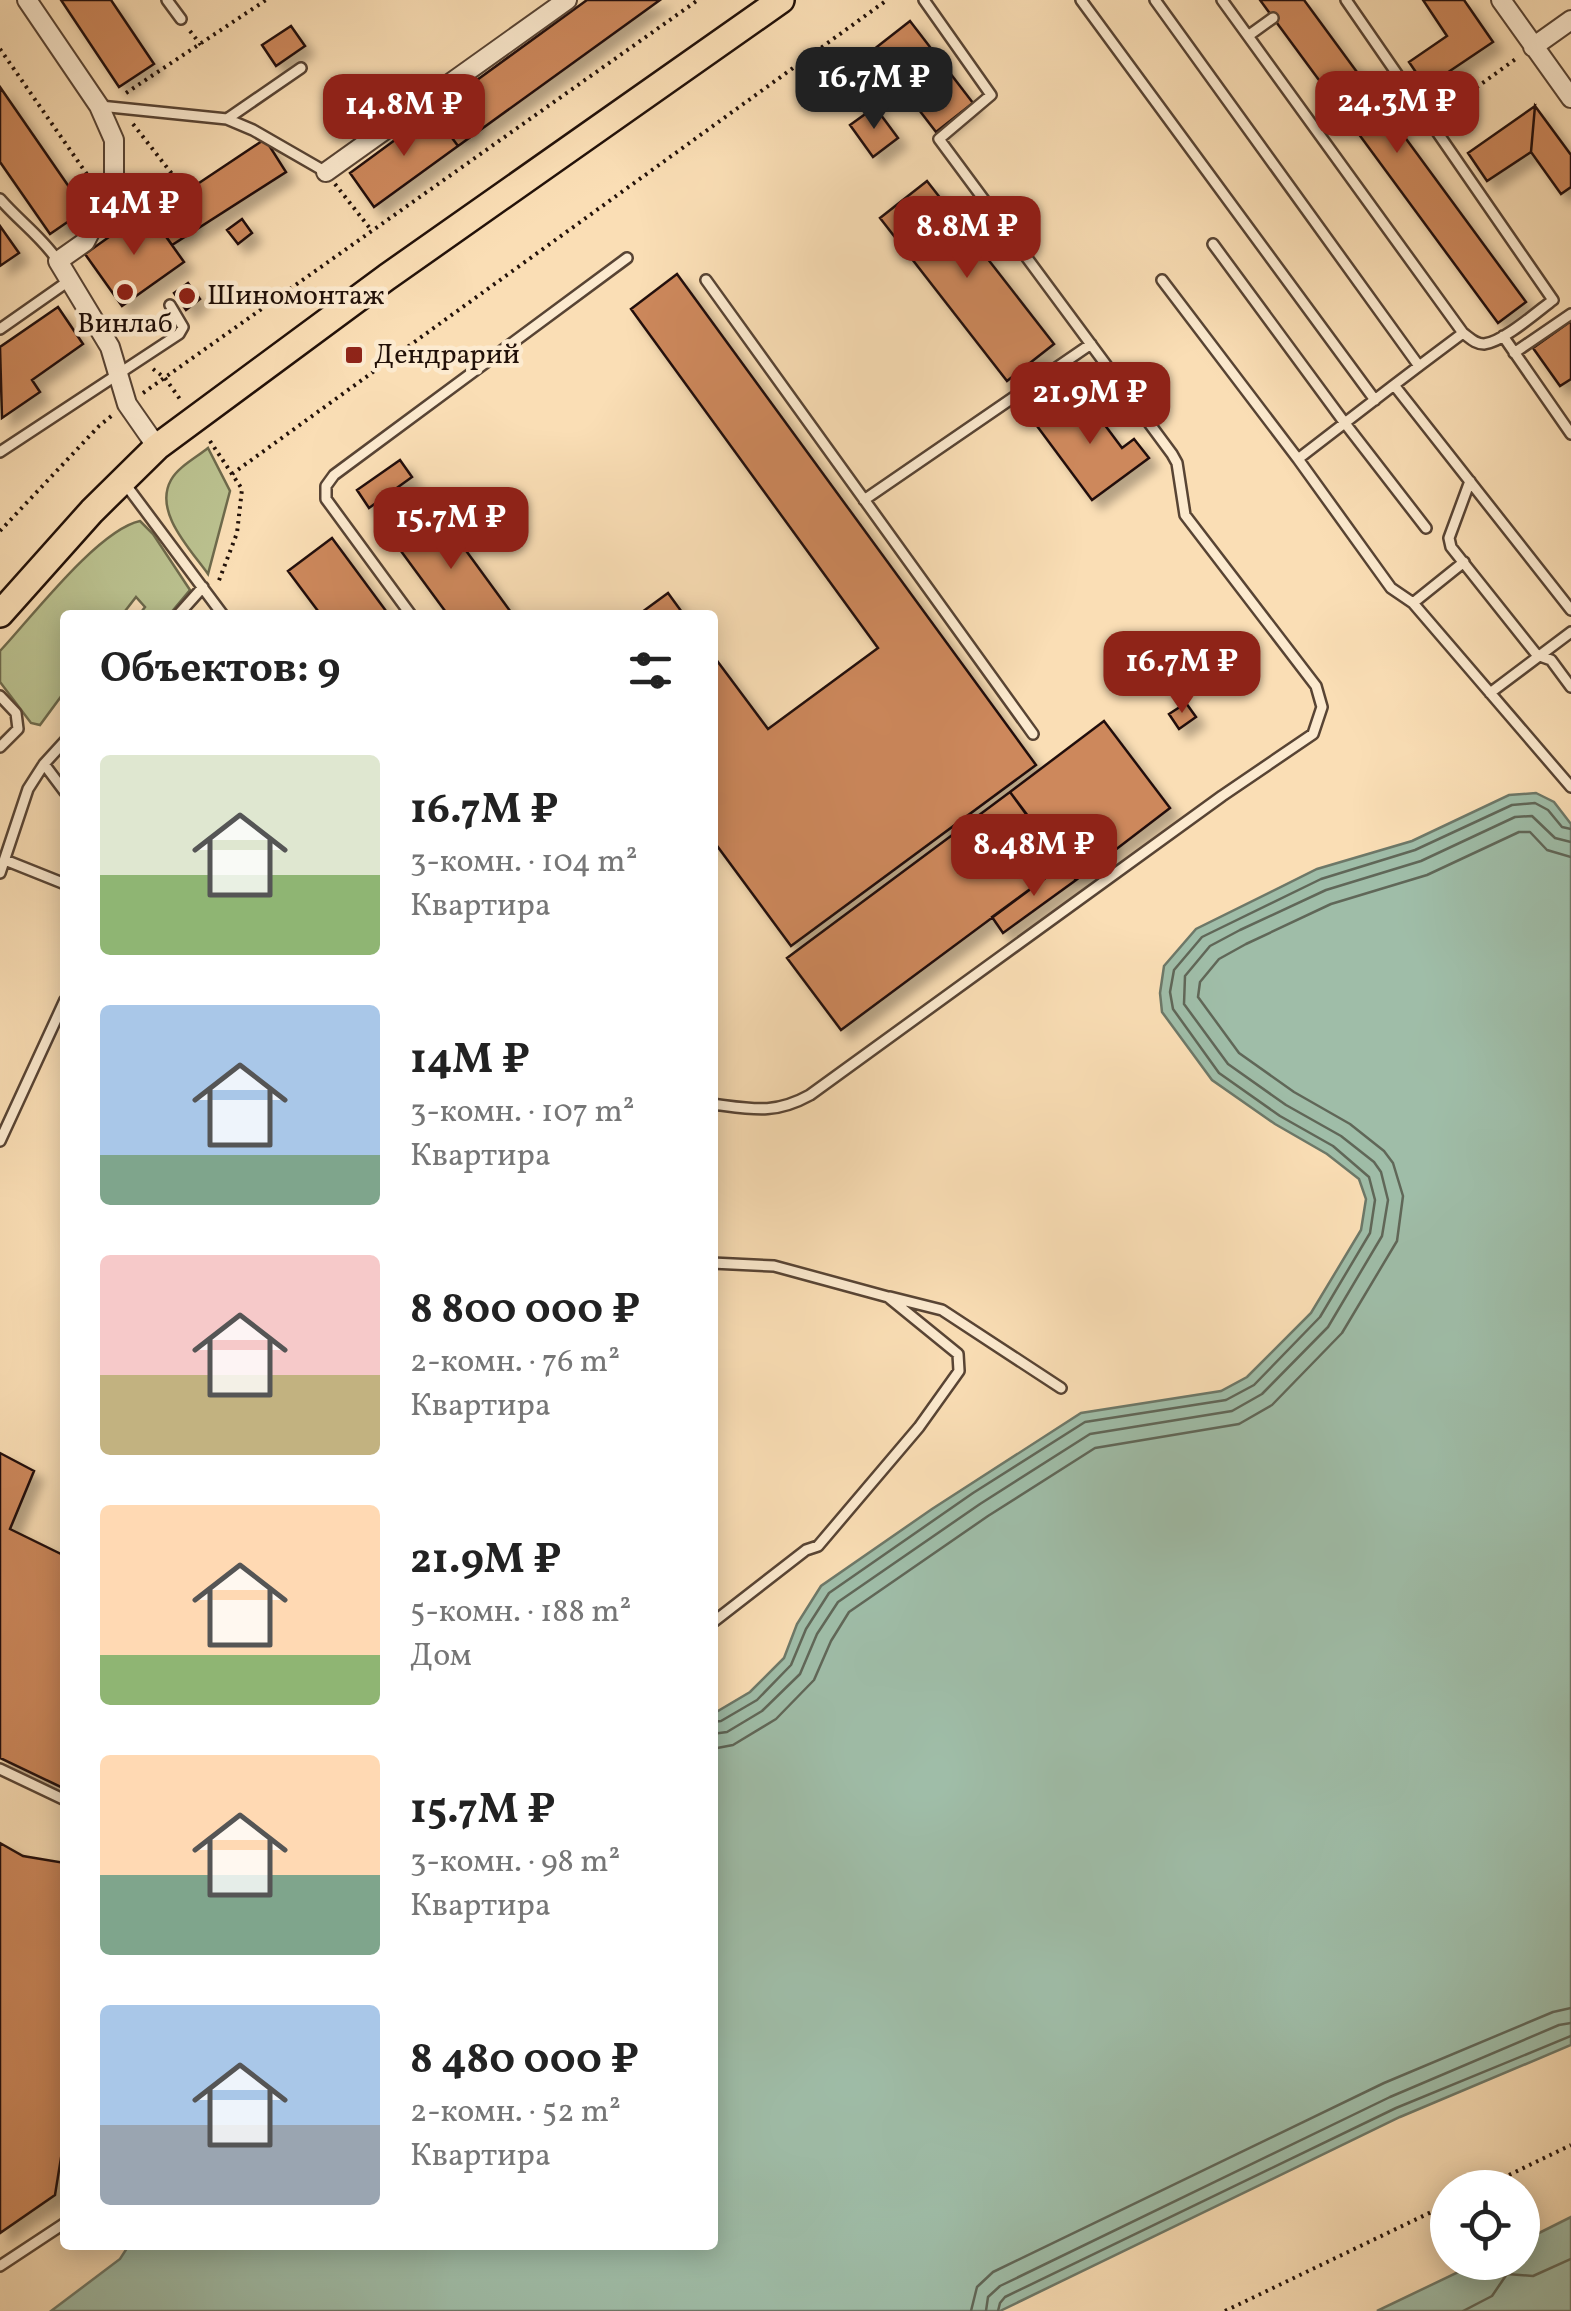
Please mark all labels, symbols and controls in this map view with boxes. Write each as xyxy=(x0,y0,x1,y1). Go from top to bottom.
pin: 16.7M ₽ xyxy=(782,47,966,132)
text: 16.7M ₽ xyxy=(817,57,931,101)
pin: 24.3M ₽ xyxy=(1305,71,1489,156)
pin: 14.8M ₽ xyxy=(312,74,496,159)
text: 24.3M ₽ xyxy=(1337,81,1457,125)
text: 14.8M ₽ xyxy=(345,84,463,128)
pin: 14M ₽ xyxy=(64,173,204,258)
text: 14M ₽ xyxy=(88,183,180,227)
pin: 8.8M ₽ xyxy=(886,196,1048,281)
text: 8.8M ₽ xyxy=(916,206,1018,250)
place label: Шиномонтаж xyxy=(207,277,385,316)
marker: Винлаб xyxy=(114,281,136,303)
marker: Шиномонтаж xyxy=(176,285,198,307)
place label: Винлаб xyxy=(77,305,173,344)
place label: Дендрарий xyxy=(374,336,520,375)
marker: Дендрарий xyxy=(343,344,365,366)
pin: 21.9M ₽ xyxy=(998,362,1182,447)
text: 21.9M ₽ xyxy=(1032,372,1148,416)
pin: 15.7M ₽ xyxy=(359,487,543,572)
text: 15.7M ₽ xyxy=(396,497,506,541)
pin: 16.7M ₽ xyxy=(1090,631,1274,716)
text: Объектов: 9 xyxy=(100,641,340,700)
text: 16.7M ₽ xyxy=(1125,641,1239,685)
icon: filters xyxy=(623,643,678,698)
text: 16.7M ₽ xyxy=(410,782,558,841)
icon: home xyxy=(180,795,300,915)
pin: 8.48M ₽ xyxy=(942,814,1126,899)
text: 8.48M ₽ xyxy=(973,824,1095,868)
text: 3-комн. · 104 m² xyxy=(410,841,638,885)
text: Квартира xyxy=(410,885,551,929)
text: 14M ₽ xyxy=(410,1032,530,1091)
icon: home xyxy=(180,1045,300,1165)
text: 3-комн. · 107 m² xyxy=(410,1091,635,1135)
text: Квартира xyxy=(410,1135,551,1179)
text: 8 800 000 ₽ xyxy=(410,1282,640,1341)
icon: home xyxy=(180,1295,300,1415)
text: 2-комн. · 76 m² xyxy=(410,1341,620,1385)
text: Квартира xyxy=(410,1385,551,1429)
text: 21.9M ₽ xyxy=(410,1532,562,1591)
icon: home xyxy=(180,1545,300,1665)
text: 5-комн. · 188 m² xyxy=(410,1591,631,1635)
text: Дом xyxy=(410,1635,472,1679)
text: 15.7M ₽ xyxy=(410,1782,556,1841)
icon: home xyxy=(180,1795,300,1915)
text: 3-комн. · 98 m² xyxy=(410,1841,620,1885)
text: Квартира xyxy=(410,1885,551,1929)
text: 8 480 000 ₽ xyxy=(410,2032,639,2091)
icon: home xyxy=(180,2045,300,2165)
text: 2-комн. · 52 m² xyxy=(410,2091,621,2135)
text: Квартира xyxy=(410,2135,551,2179)
map controls xyxy=(1430,2170,1540,2280)
button: locate xyxy=(1430,2170,1540,2280)

